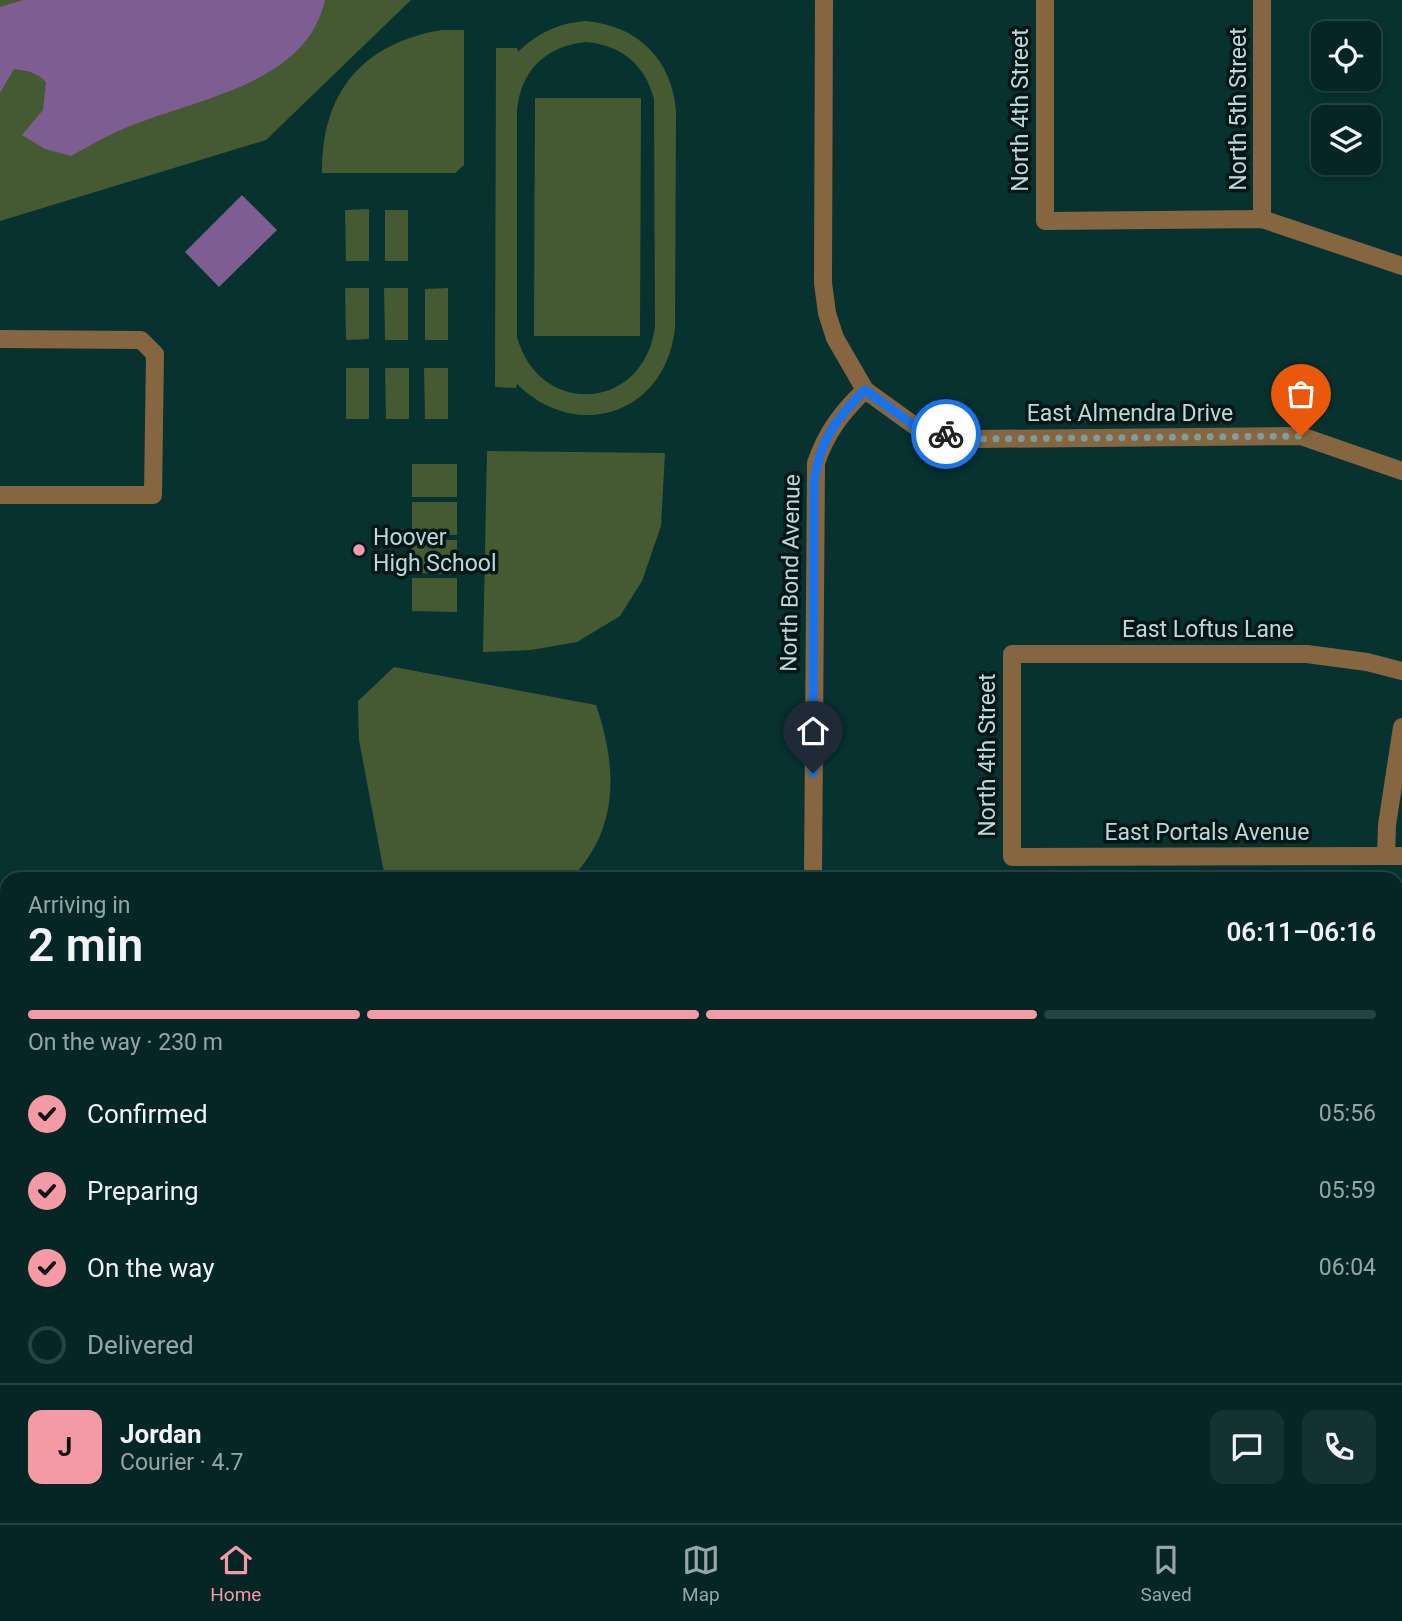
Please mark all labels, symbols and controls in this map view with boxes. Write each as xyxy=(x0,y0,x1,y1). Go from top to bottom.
map controls xyxy=(1311,21,1381,175)
button: locate xyxy=(1311,21,1381,91)
street label: North 5th Street xyxy=(1225,27,1252,191)
street label: North 4th Street xyxy=(1007,28,1034,192)
button: layers xyxy=(1311,105,1381,175)
pin xyxy=(1271,364,1331,436)
icon: bag xyxy=(1282,375,1320,413)
courier xyxy=(911,399,981,469)
street label: East Almendra Drive xyxy=(1027,400,1233,427)
icon: bike xyxy=(927,415,965,453)
street label: North Bond Avenue xyxy=(775,474,806,672)
place label: Hoover High School xyxy=(373,524,496,577)
marker: Hoover High School xyxy=(351,542,367,558)
street label: East Loftus Lane xyxy=(1122,616,1294,643)
street label: North 4th Street xyxy=(974,673,1001,837)
pin xyxy=(783,701,843,773)
icon: home xyxy=(794,712,832,750)
street label: East Portals Avenue xyxy=(1105,819,1309,846)
text: Arriving in xyxy=(28,892,131,919)
text: 06:11–06:16 xyxy=(1226,917,1376,947)
text: 2 min xyxy=(28,918,143,972)
text: On the way · 230 m xyxy=(28,1029,223,1056)
icon: check xyxy=(28,1095,66,1133)
text: Confirmed xyxy=(87,1099,208,1129)
text: 05:56 xyxy=(1319,1100,1376,1127)
icon: check xyxy=(28,1172,66,1210)
text: Preparing xyxy=(87,1176,199,1206)
text: 05:59 xyxy=(1319,1177,1376,1204)
icon: check xyxy=(28,1249,66,1287)
text: On the way xyxy=(87,1253,215,1283)
text: 06:04 xyxy=(1319,1254,1376,1281)
text: Delivered xyxy=(87,1330,194,1360)
button: chat xyxy=(1210,1410,1284,1484)
button: phone xyxy=(1302,1410,1376,1484)
text: Jordan xyxy=(120,1419,202,1449)
text: J xyxy=(58,1432,72,1462)
text: Courier · 4.7 xyxy=(120,1449,243,1476)
tab: Home xyxy=(210,1541,261,1606)
tab: Map xyxy=(682,1541,720,1606)
tab: Saved xyxy=(1140,1541,1192,1606)

